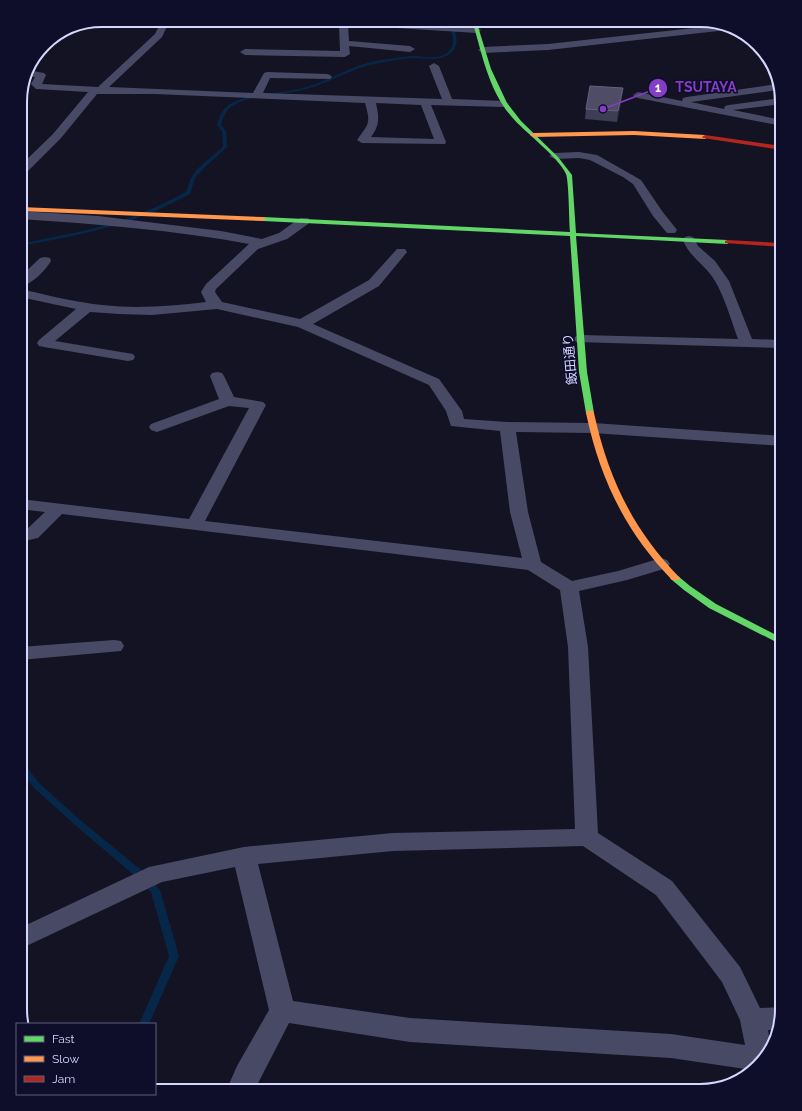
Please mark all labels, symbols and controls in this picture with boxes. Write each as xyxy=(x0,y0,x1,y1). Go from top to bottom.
callout: TSUTAYA xyxy=(648,75,745,101)
text: TSUTAYA xyxy=(675,79,737,95)
text: 1 xyxy=(655,81,661,95)
street label: 飯田通り xyxy=(560,332,580,386)
legend xyxy=(16,1023,156,1095)
text: Fast xyxy=(52,1032,75,1046)
text: Slow xyxy=(52,1052,79,1066)
text: Jam xyxy=(52,1072,75,1086)

